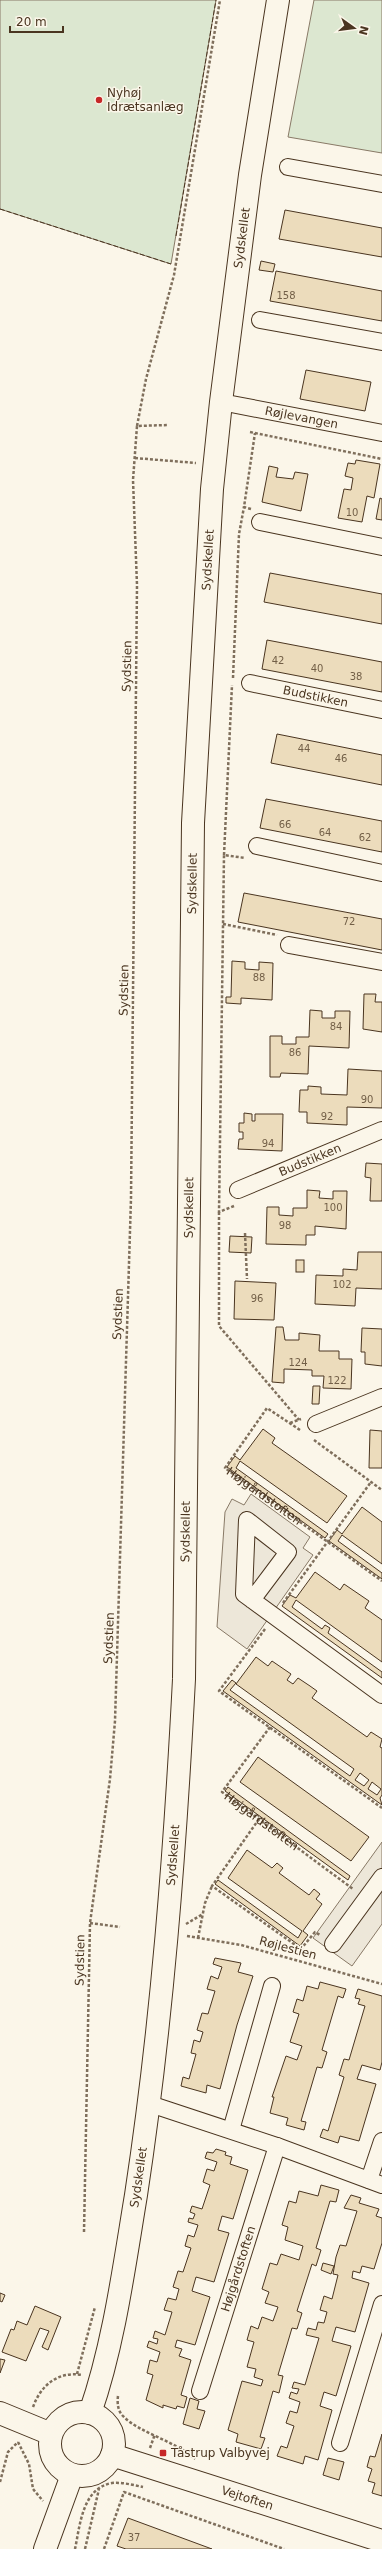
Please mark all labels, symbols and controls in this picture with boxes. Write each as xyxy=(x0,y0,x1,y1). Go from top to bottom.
scale bar xyxy=(10,8,63,34)
north arrow xyxy=(334,8,374,48)
text: 20 m xyxy=(16,15,47,29)
text: N xyxy=(356,24,371,36)
place label: Nyhøj Idrætsanlæg xyxy=(107,86,184,114)
marker: Nyhøj Idrætsanlæg xyxy=(94,95,104,105)
street label: Sydskellet xyxy=(231,206,253,269)
house number: 158 xyxy=(276,290,296,301)
street label: Røjlevangen xyxy=(264,404,339,431)
house number: 10 xyxy=(346,507,358,518)
street label: Sydskellet xyxy=(199,529,217,591)
street label: Sydstien xyxy=(120,640,134,692)
house number: 42 xyxy=(272,655,284,666)
house number: 40 xyxy=(311,663,323,674)
house number: 38 xyxy=(350,671,362,682)
street label: Budstikken xyxy=(282,683,350,710)
house number: 44 xyxy=(298,743,310,754)
house number: 46 xyxy=(335,753,347,764)
house number: 66 xyxy=(279,819,291,830)
house number: 64 xyxy=(319,827,331,838)
house number: 62 xyxy=(359,832,371,843)
street label: Sydskellet xyxy=(185,853,200,914)
house number: 72 xyxy=(343,916,355,927)
street label: Sydstien xyxy=(117,964,131,1016)
house number: 88 xyxy=(253,972,265,983)
house number: 84 xyxy=(330,1021,342,1032)
house number: 86 xyxy=(289,1047,301,1058)
house number: 90 xyxy=(361,1094,373,1105)
house number: 92 xyxy=(321,1111,333,1122)
house number: 94 xyxy=(262,1138,274,1149)
street label: Budstikken xyxy=(277,1141,343,1179)
street label: Sydskellet xyxy=(182,1177,196,1238)
house number: 100 xyxy=(323,1202,343,1213)
house number: 98 xyxy=(279,1220,291,1231)
house number: 102 xyxy=(332,1279,352,1290)
street label: Sydstien xyxy=(110,1288,126,1340)
house number: 96 xyxy=(251,1293,263,1304)
house number: 124 xyxy=(288,1357,308,1368)
house number: 122 xyxy=(327,1375,347,1386)
street label: Højgårdstoften xyxy=(224,1464,304,1528)
street label: Sydskellet xyxy=(178,1501,193,1562)
street label: Sydstien xyxy=(101,1612,117,1664)
street label: Højgårdstoften xyxy=(222,1789,302,1853)
street label: Sydskellet xyxy=(164,1824,182,1886)
street label: Sydstien xyxy=(73,1934,87,1986)
street label: Røjlestien xyxy=(258,1934,318,1962)
street label: Sydskellet xyxy=(127,2146,150,2209)
street label: Højgårdstoften xyxy=(218,2224,258,2314)
place label: Tåstrup Valbyvej xyxy=(170,2446,270,2460)
marker: Tåstrup Valbyvej xyxy=(158,2448,168,2458)
street label: Vejtoften xyxy=(220,2483,275,2513)
house number: 37 xyxy=(128,2532,140,2543)

